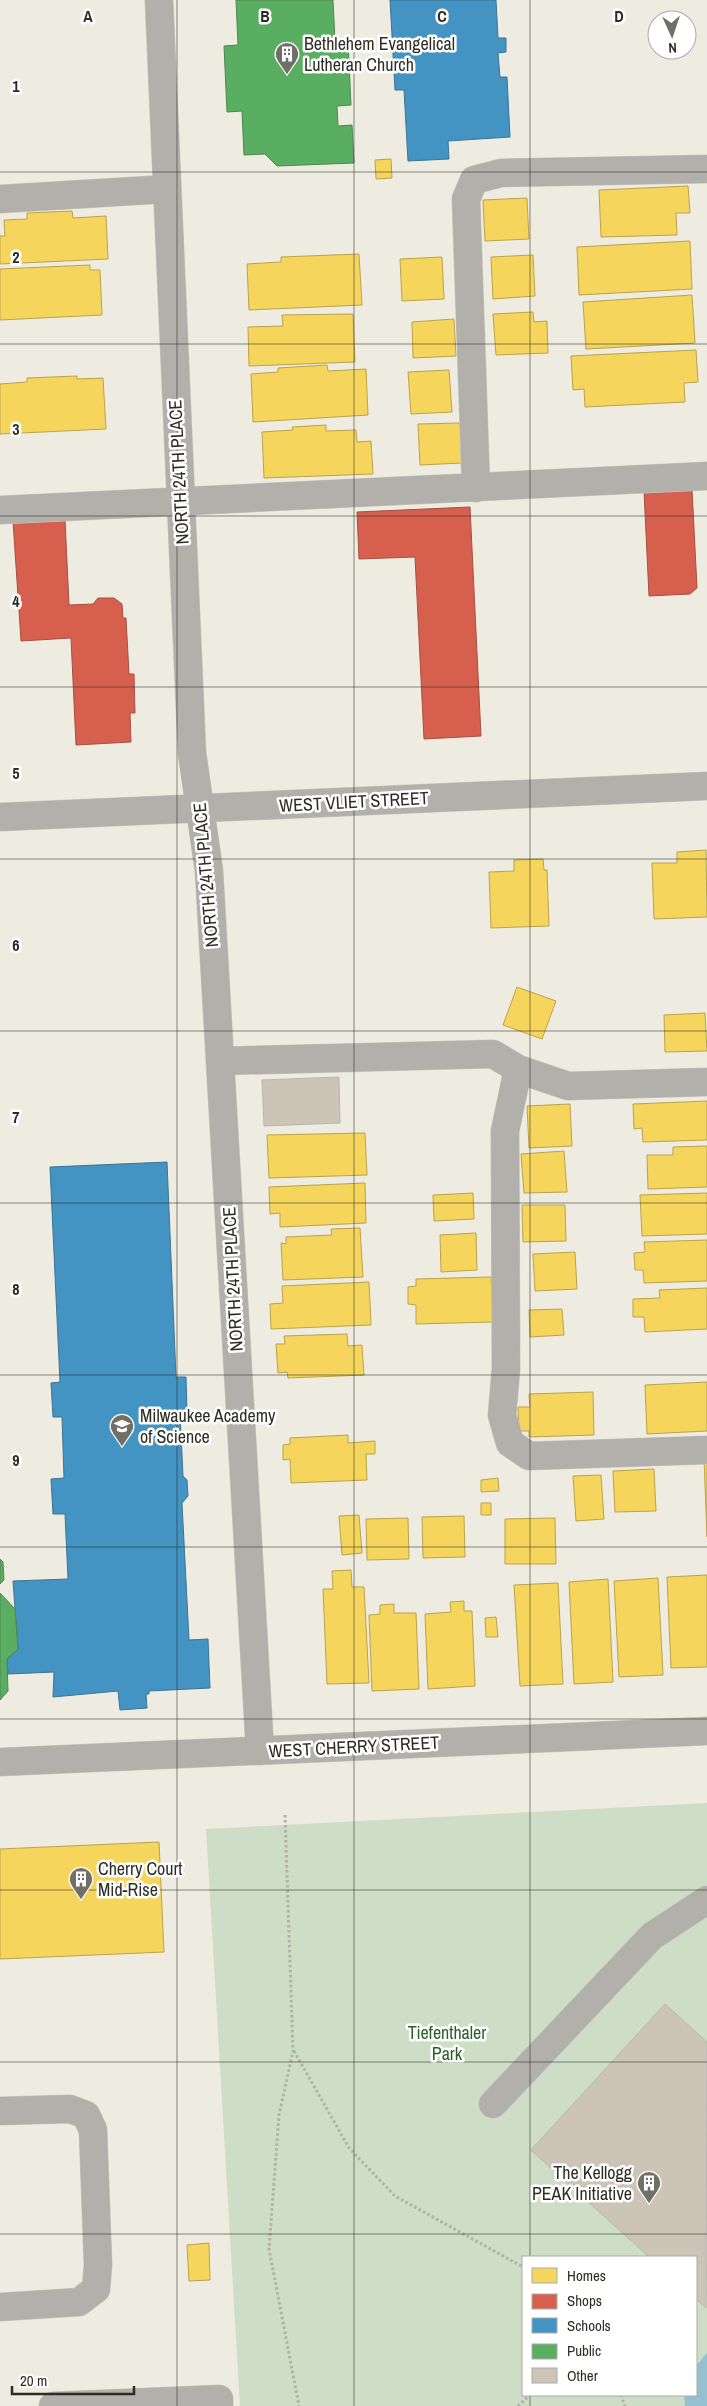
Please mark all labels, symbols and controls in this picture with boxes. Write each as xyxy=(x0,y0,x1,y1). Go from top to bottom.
text: A xyxy=(83,5,93,27)
text: B xyxy=(260,5,270,27)
text: C xyxy=(437,5,447,27)
text: D xyxy=(614,5,624,27)
north arrow xyxy=(647,10,697,60)
place label: Bethlehem Evangelical Lutheran Church xyxy=(304,31,455,77)
text: N xyxy=(668,39,677,57)
building icon: Bethlehem Evangelical Lutheran Church xyxy=(274,41,300,75)
text: 1 xyxy=(12,75,20,97)
text: 2 xyxy=(12,246,20,268)
street label: NORTH 24TH PLACE xyxy=(162,399,195,545)
text: 3 xyxy=(12,418,20,440)
text: 4 xyxy=(12,590,20,612)
text: 5 xyxy=(12,762,20,784)
street label: WEST VLIET STREET xyxy=(279,785,429,818)
street label: NORTH 24TH PLACE xyxy=(187,802,224,948)
text: 6 xyxy=(12,934,20,956)
text: 7 xyxy=(12,1106,20,1128)
street label: NORTH 24TH PLACE xyxy=(216,1206,249,1352)
text: 8 xyxy=(12,1278,20,1300)
place label: Milwaukee Academy of Science xyxy=(140,1403,276,1449)
school or university icon: Milwaukee Academy of Science xyxy=(109,1413,135,1447)
text: 9 xyxy=(12,1449,20,1471)
street label: WEST CHERRY STREET xyxy=(268,1730,440,1763)
place label: Cherry Court Mid-Rise xyxy=(98,1856,182,1902)
building icon: Cherry Court Mid-Rise xyxy=(68,1866,94,1900)
park label: Tiefenthaler Park xyxy=(408,2020,486,2066)
place label: The Kellogg PEAK Initiative xyxy=(532,2160,633,2206)
building icon: The Kellogg PEAK Initiative xyxy=(636,2170,662,2204)
legend xyxy=(522,2256,697,2396)
text: Homes xyxy=(567,2265,606,2286)
text: Shops xyxy=(567,2290,602,2311)
text: Schools xyxy=(567,2315,611,2336)
text: Public xyxy=(567,2340,601,2361)
scale bar xyxy=(12,2364,135,2396)
text: Other xyxy=(567,2365,598,2386)
text: 20 m xyxy=(20,2370,47,2391)

